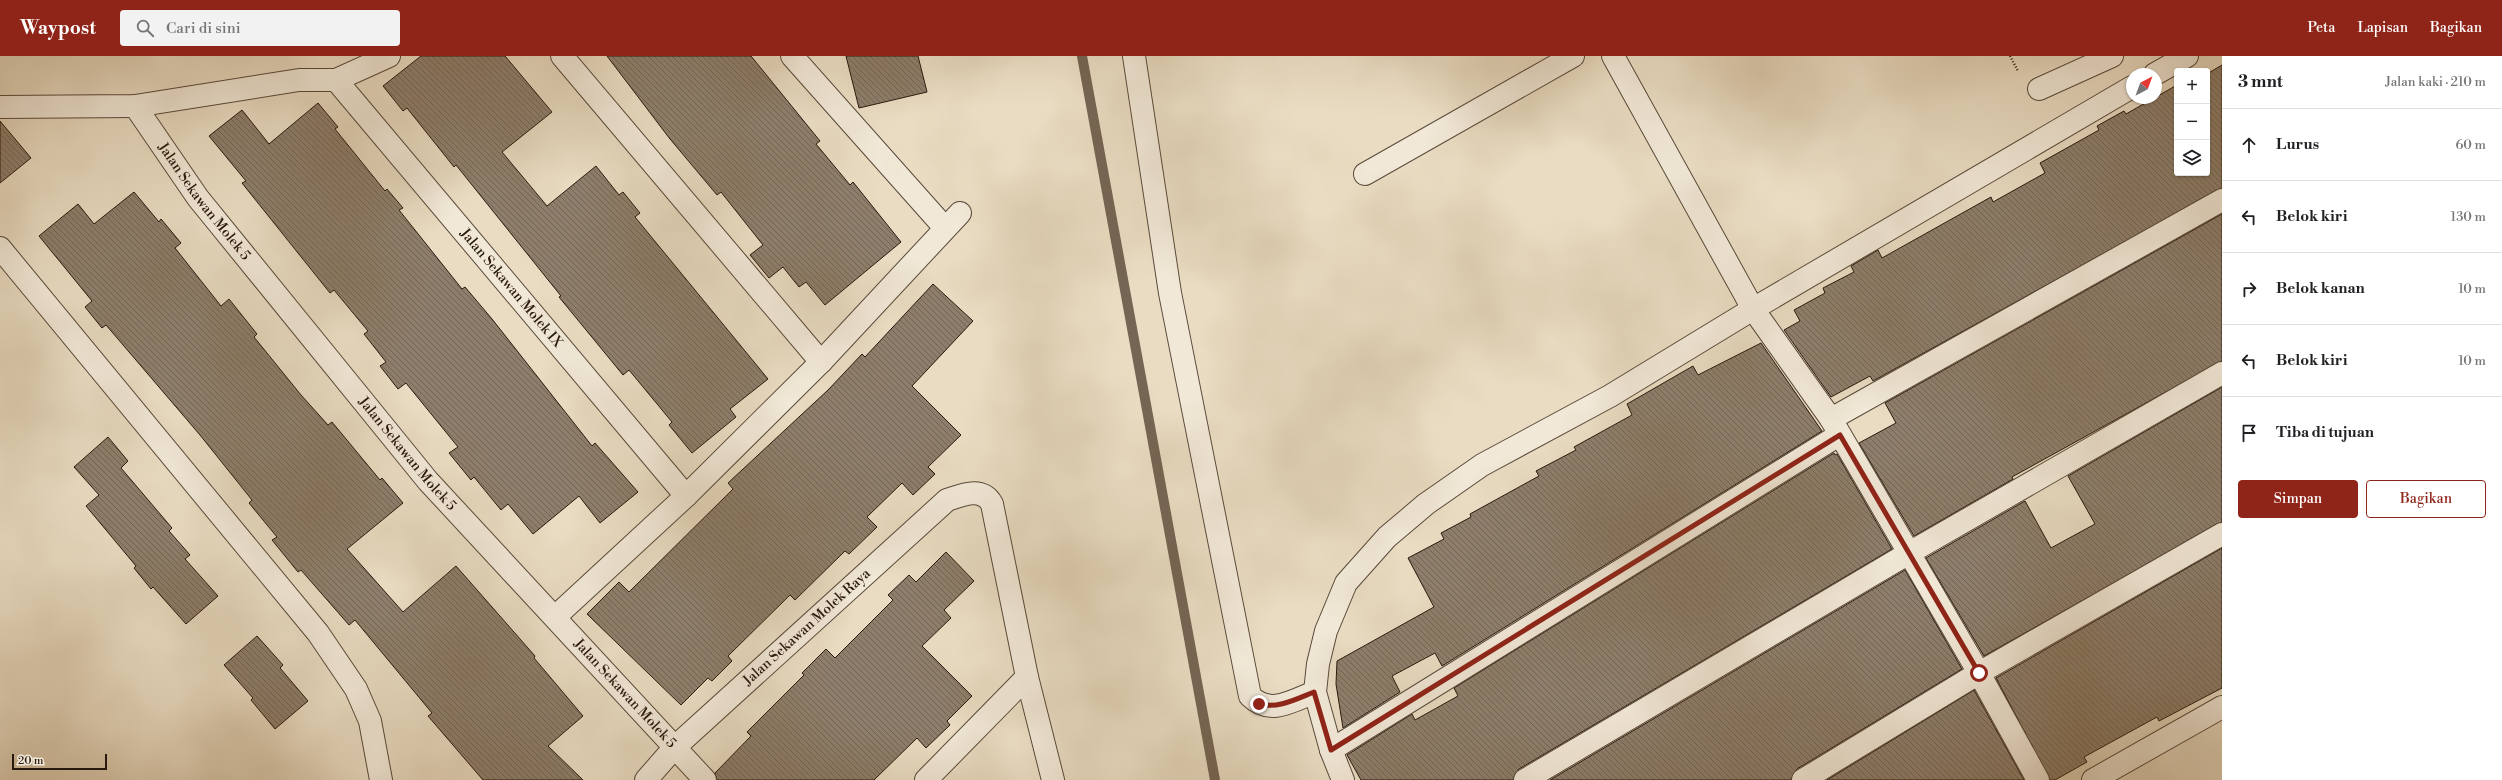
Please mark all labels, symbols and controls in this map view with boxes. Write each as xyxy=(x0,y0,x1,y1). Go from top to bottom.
search box xyxy=(120,10,400,46)
text: Waypost xyxy=(20,16,96,40)
icon: search xyxy=(134,17,156,39)
text: Cari di sini xyxy=(166,19,241,38)
text: Peta xyxy=(2307,19,2335,37)
text: Lapisan xyxy=(2357,19,2408,37)
text: Bagikan xyxy=(2430,19,2482,37)
north arrow xyxy=(2126,68,2162,104)
map controls xyxy=(2174,68,2210,176)
button: + xyxy=(2174,68,2210,104)
text: 3 mnt xyxy=(2238,71,2283,93)
text: Jalan kaki · 210 m xyxy=(2385,74,2486,90)
button: − xyxy=(2174,104,2210,140)
icon: ahead xyxy=(2238,134,2260,156)
text: Lurus xyxy=(2276,135,2319,154)
text: 60 m xyxy=(2455,137,2486,153)
street label: Jalan Sekawan Molek 5 xyxy=(153,138,254,264)
button: layers xyxy=(2174,140,2210,176)
icon: left xyxy=(2238,206,2260,228)
text: Belok kiri xyxy=(2276,207,2347,226)
text: 130 m xyxy=(2451,209,2486,225)
street label: Jalan Sekawan Molek IX xyxy=(455,224,567,352)
icon: right xyxy=(2238,278,2260,300)
text: Belok kanan xyxy=(2276,279,2365,298)
text: 10 m xyxy=(2458,281,2486,297)
icon: left xyxy=(2238,350,2260,372)
text: Belok kiri xyxy=(2276,351,2347,370)
text: 10 m xyxy=(2458,353,2486,369)
street label: Jalan Sekawan Molek 5 xyxy=(354,393,460,515)
icon: arrive xyxy=(2238,422,2260,444)
text: Tiba di tujuan xyxy=(2276,423,2374,442)
button: Simpan xyxy=(2238,480,2358,518)
button: Bagikan xyxy=(2366,480,2486,518)
street label: Jalan Sekawan Molek Raya xyxy=(739,564,875,690)
street label: Jalan Sekawan Molek 5 xyxy=(569,634,680,752)
route start xyxy=(1970,664,1988,682)
route end xyxy=(1250,695,1268,713)
scale bar xyxy=(12,752,107,771)
text: 20 m xyxy=(18,754,43,768)

